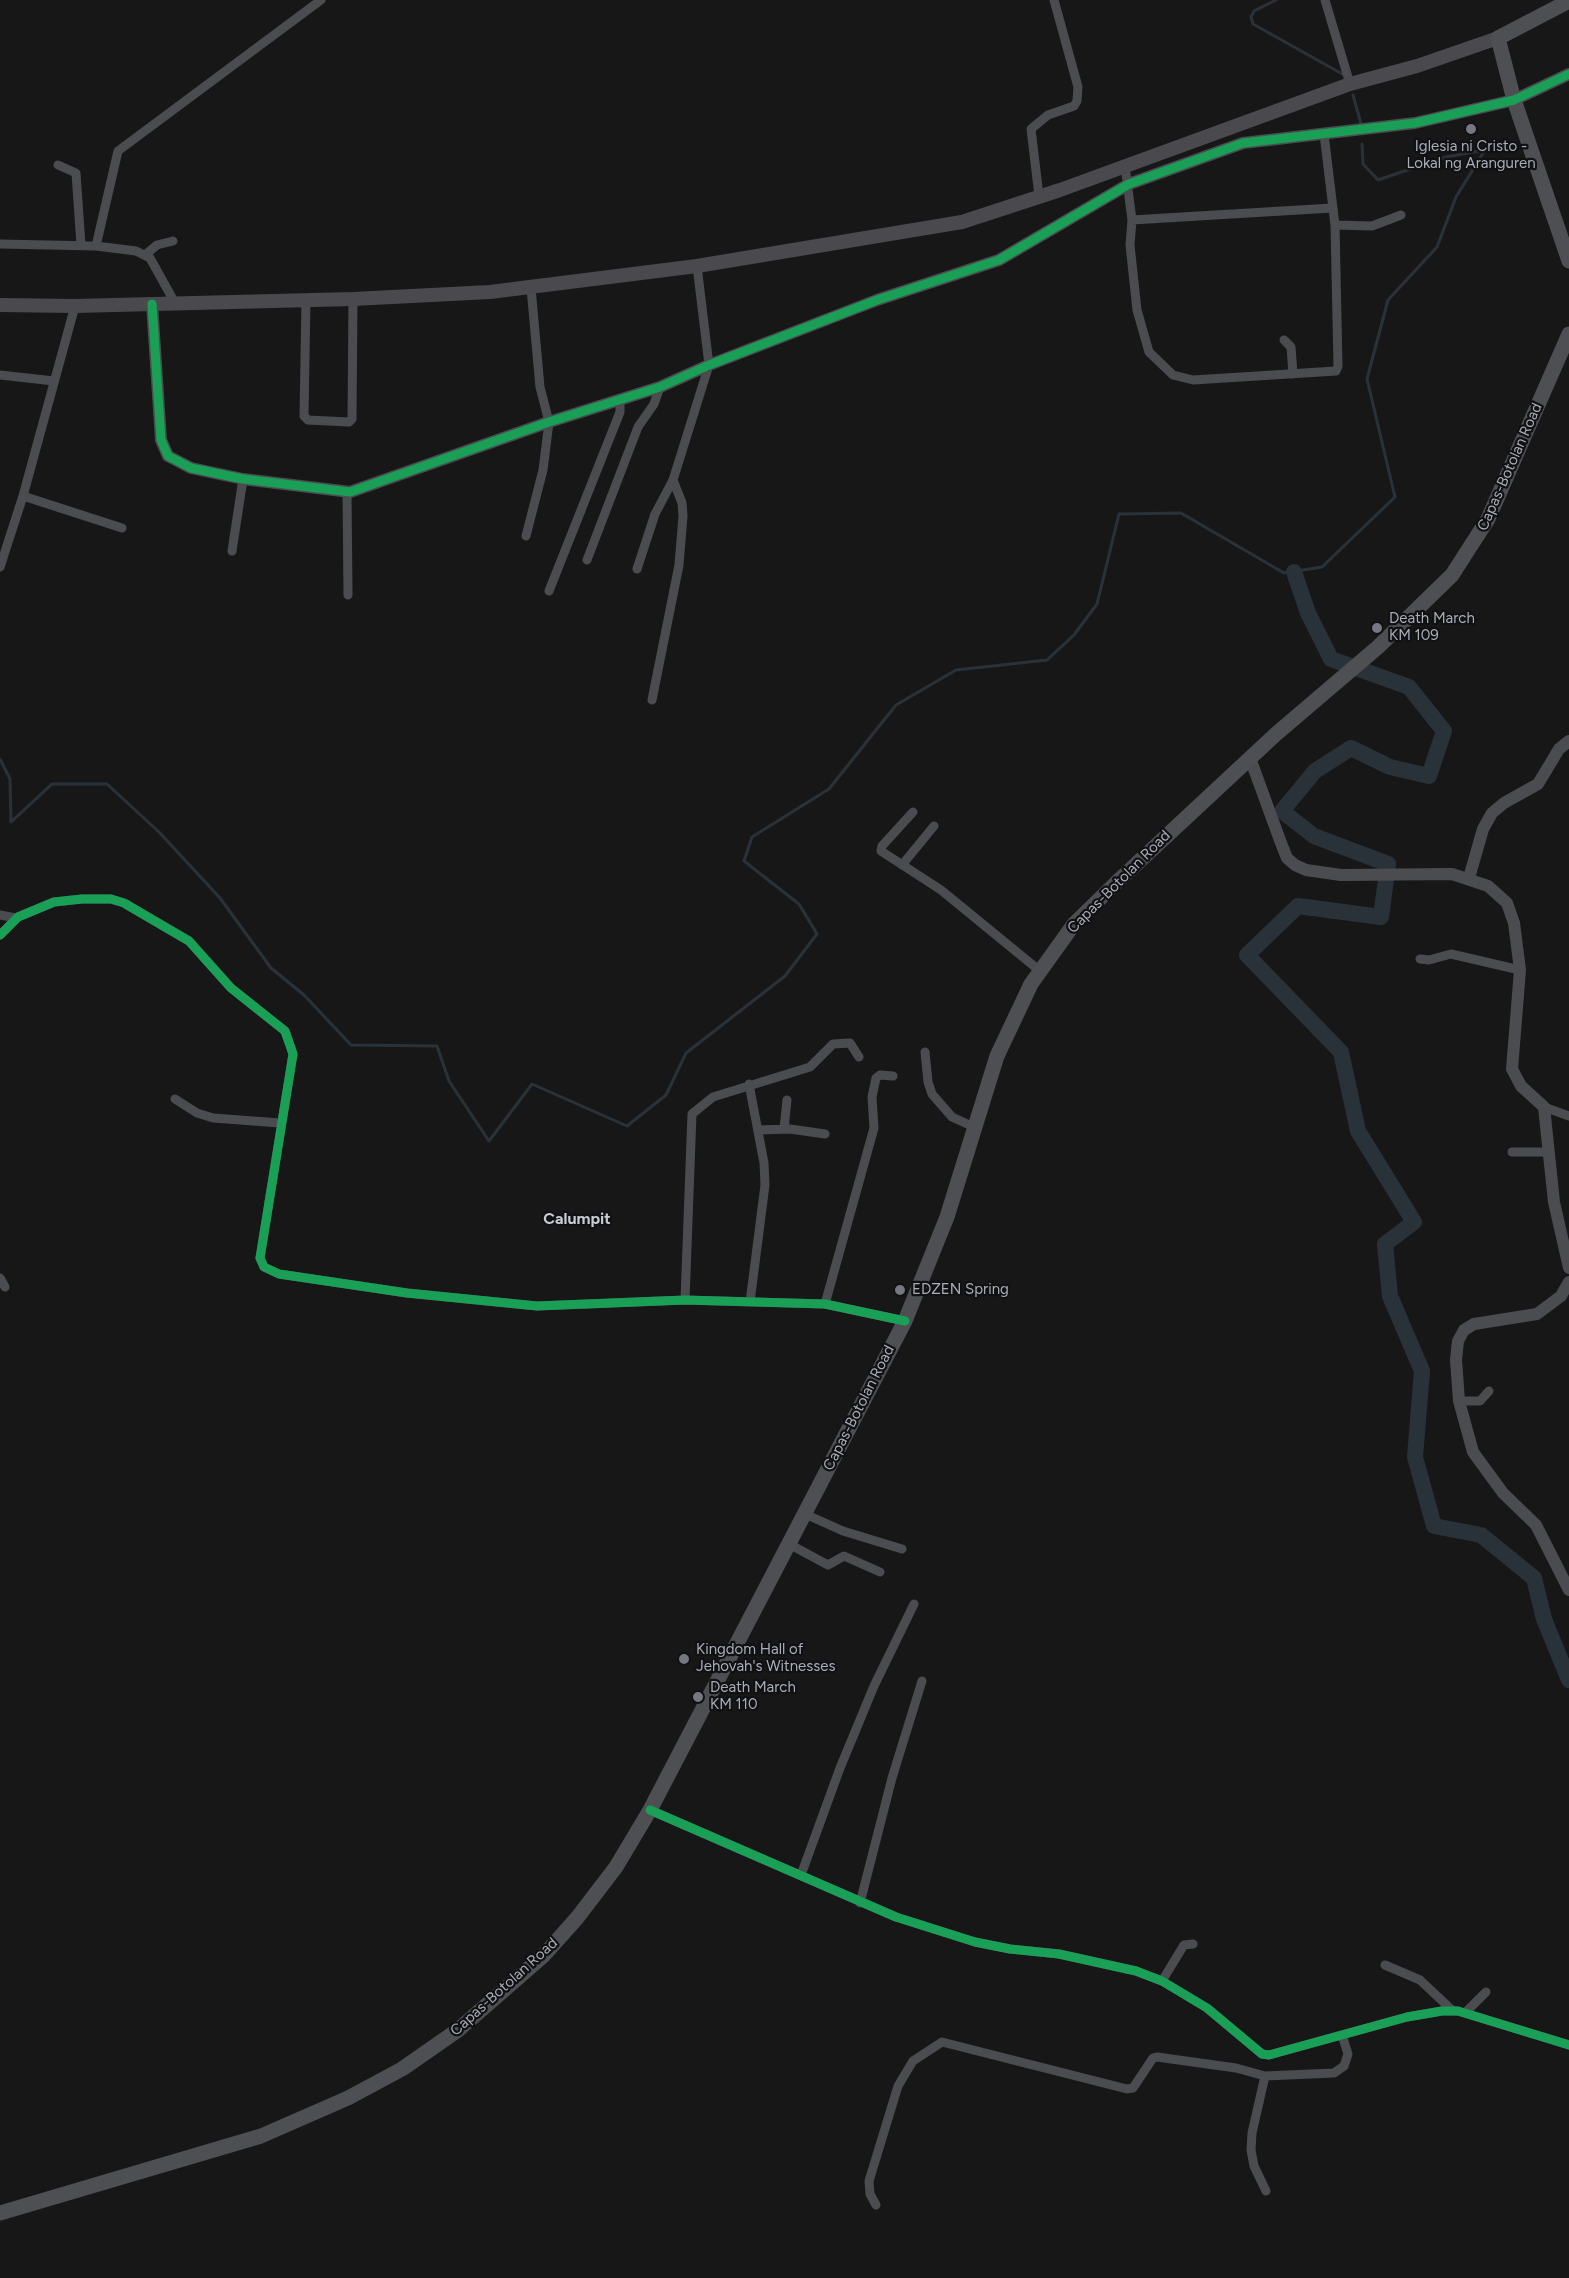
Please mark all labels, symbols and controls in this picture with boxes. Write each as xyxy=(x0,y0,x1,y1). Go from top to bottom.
marker: Iglesia ni Cristo - Lokal ng Aranguren xyxy=(1464,122,1478,136)
place label: Iglesia ni Cristo - Lokal ng Aranguren xyxy=(1406,138,1536,173)
street label: Capas-Botolan Road xyxy=(1474,400,1546,534)
place label: Death March KM 109 xyxy=(1389,610,1475,645)
marker: Death March KM 109 xyxy=(1370,621,1384,635)
street label: Capas-Botolan Road xyxy=(1064,827,1174,937)
district label: Calumpit xyxy=(543,1209,611,1229)
place label: EDZEN Spring xyxy=(912,1281,1009,1299)
marker: EDZEN Spring xyxy=(893,1283,907,1297)
street label: Capas-Botolan Road xyxy=(820,1342,898,1474)
place label: Kingdom Hall of Jehovah's Witnesses xyxy=(696,1641,835,1676)
marker: Kingdom Hall of Jehovah's Witnesses xyxy=(677,1652,691,1666)
place label: Death March KM 110 xyxy=(710,1679,796,1714)
marker: Death March KM 110 xyxy=(691,1690,705,1704)
street label: Capas-Botolan Road xyxy=(447,1934,561,2040)

